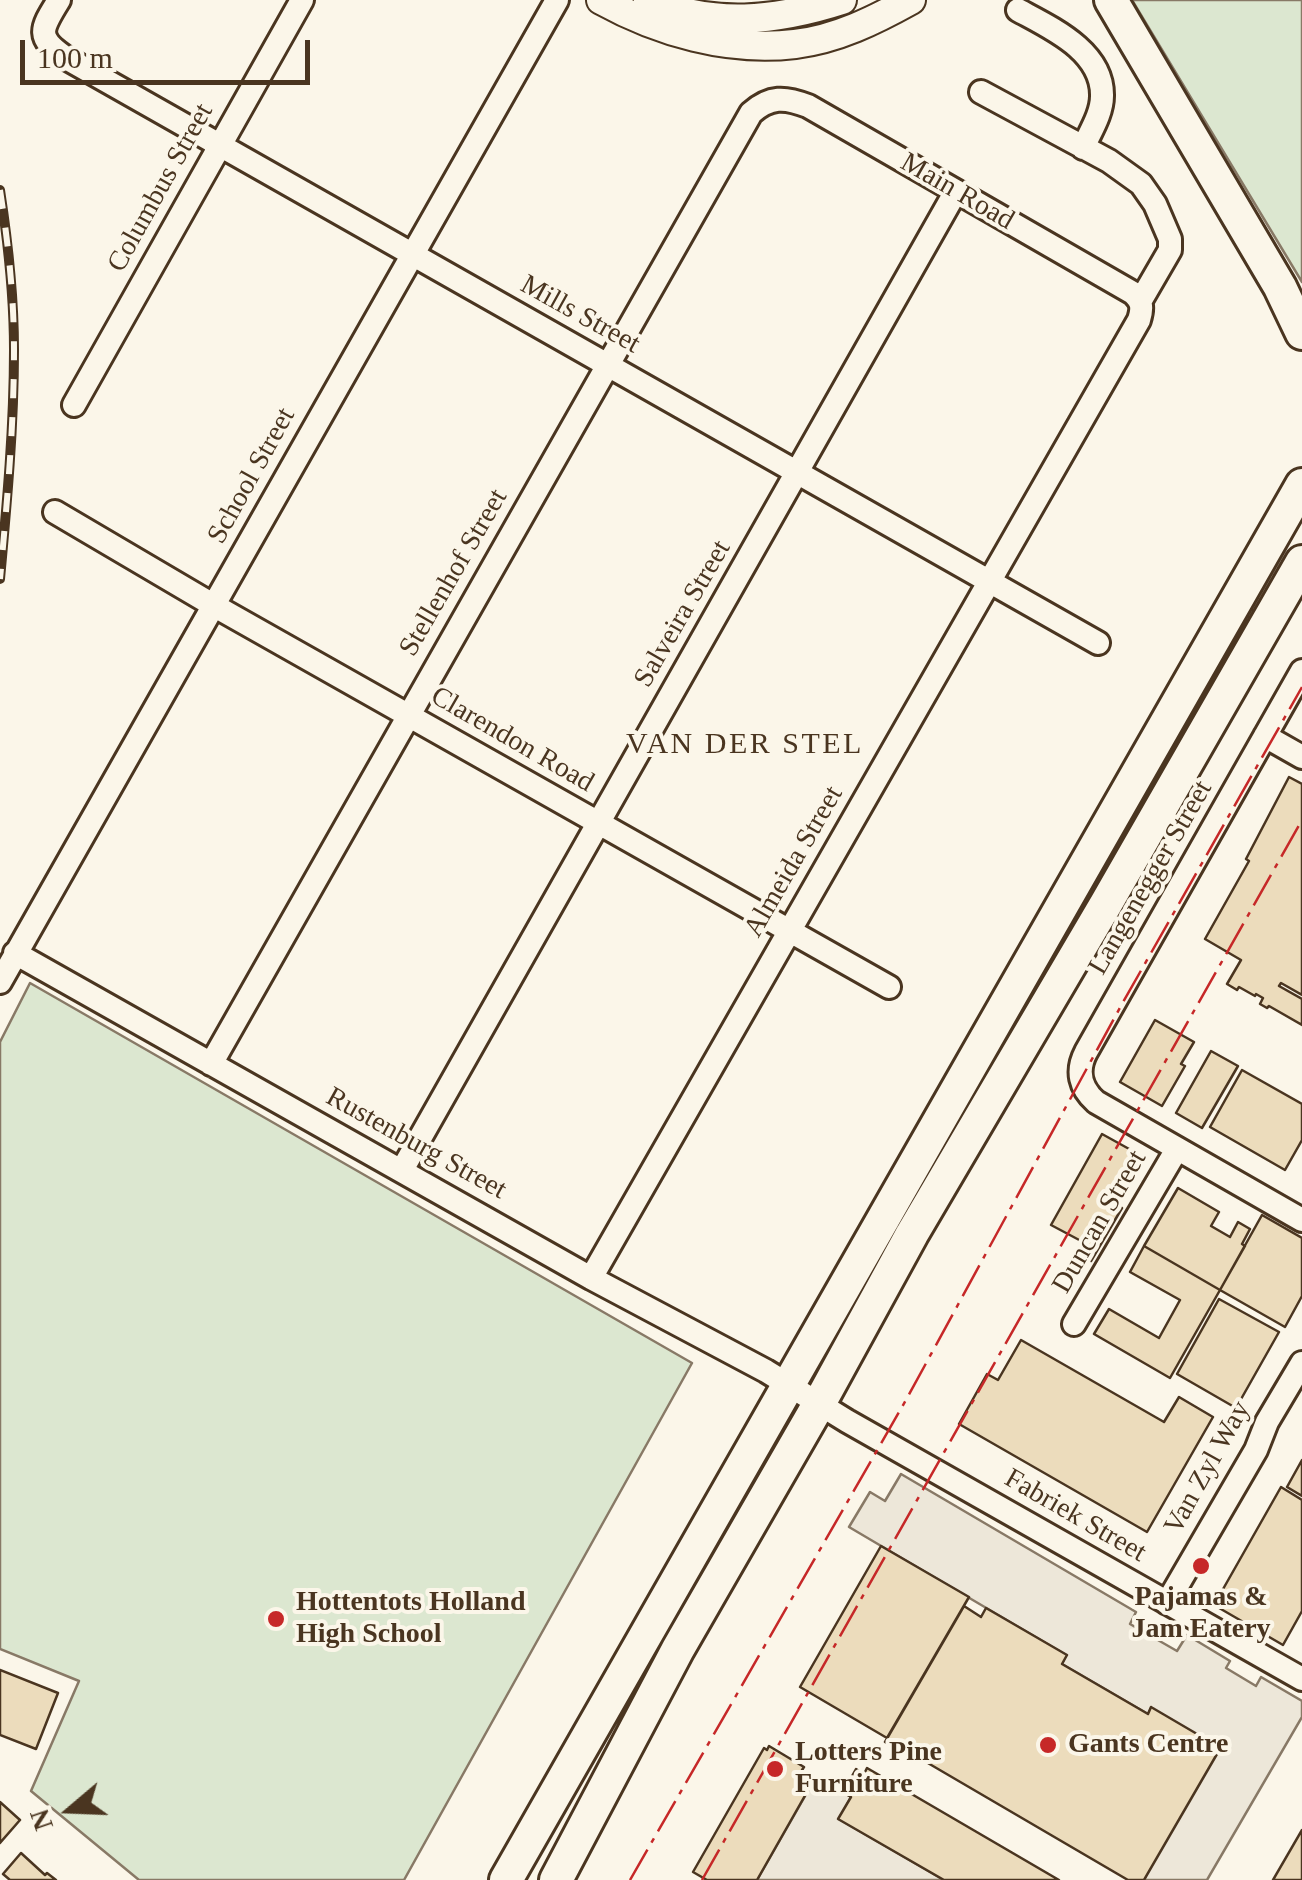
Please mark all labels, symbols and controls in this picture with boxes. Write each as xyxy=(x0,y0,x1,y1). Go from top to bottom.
scale bar xyxy=(25,20,315,82)
text: 100 m xyxy=(37,41,113,74)
street label: Columbus Street xyxy=(101,98,221,278)
street label: Main Road xyxy=(894,146,1020,238)
street label: Mills Street xyxy=(514,268,646,362)
street label: School Street xyxy=(201,402,303,550)
street label: Stellenhof Street xyxy=(393,483,515,663)
street label: Salveira Street xyxy=(627,535,739,693)
street label: Clarendon Road xyxy=(424,680,600,800)
district label: VAN DER STEL xyxy=(626,727,864,763)
street label: Langenegger Street xyxy=(1082,775,1220,981)
street label: Almeida Street xyxy=(737,781,851,943)
street label: Rustenburg Street xyxy=(320,1081,512,1207)
street label: Duncan Street xyxy=(1046,1145,1154,1299)
street label: Van Zyl Way xyxy=(1158,1396,1258,1540)
street label: Fabriek Street xyxy=(998,1462,1152,1570)
marker: Pajamas & Jam Eatery xyxy=(1190,1555,1212,1577)
place label: Pajamas & Jam Eatery xyxy=(1131,1581,1271,1647)
place label: Hottentots Holland High School xyxy=(296,1586,525,1652)
marker: Hottentots Holland High School xyxy=(265,1608,287,1630)
place label: Gants Centre xyxy=(1068,1728,1228,1762)
marker: Gants Centre xyxy=(1037,1734,1059,1756)
place label: Lotters Pine Furniture xyxy=(795,1736,942,1802)
marker: Lotters Pine Furniture xyxy=(764,1758,786,1780)
north arrow xyxy=(20,1760,120,1860)
text: N xyxy=(23,1805,59,1835)

